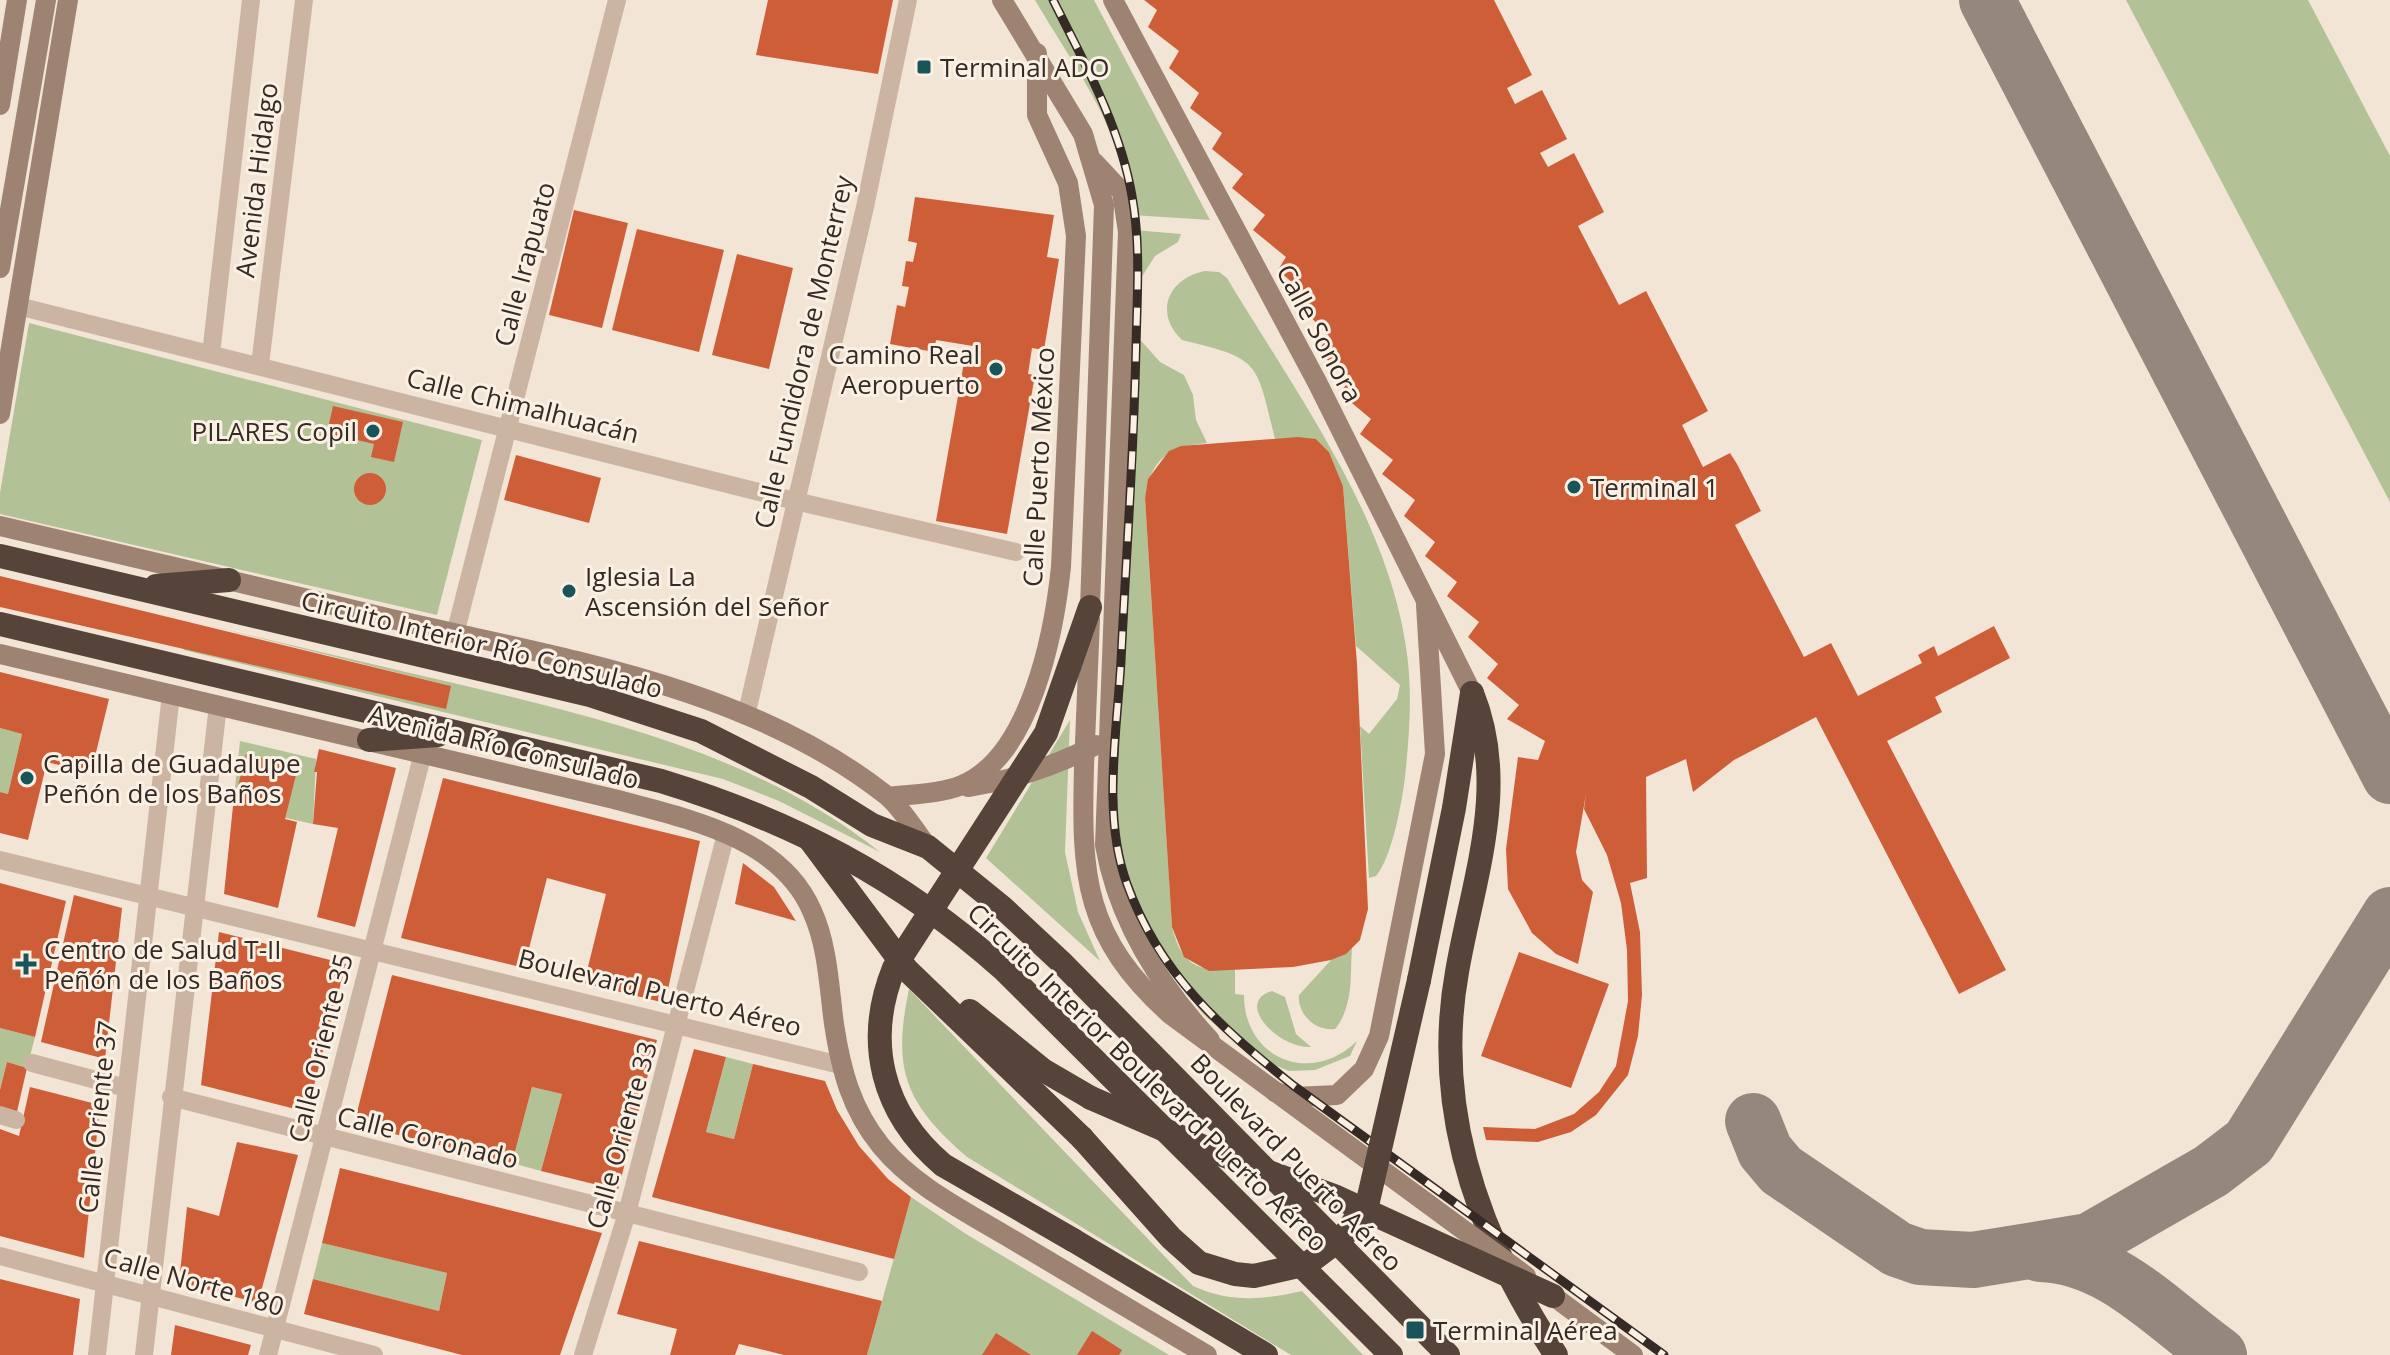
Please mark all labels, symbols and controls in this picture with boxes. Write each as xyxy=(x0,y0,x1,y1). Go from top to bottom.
place label: Terminal ADO xyxy=(940,49,1109,85)
marker: Terminal ADO xyxy=(915,58,933,76)
street label: Avenida Hidalgo xyxy=(226,81,286,279)
street label: Calle Fundidora de Monterrey xyxy=(745,171,861,532)
street label: Calle Irapuato xyxy=(485,178,563,350)
street label: Calle Sonora xyxy=(1268,258,1372,408)
place label: Camino Real Aeropuerto xyxy=(829,336,980,402)
street label: Calle Puerto México xyxy=(1014,346,1062,588)
street label: Calle Chimalhuacán xyxy=(403,359,643,451)
marker: Camino Real Aeropuerto xyxy=(987,360,1005,378)
place label: PILARES Copil xyxy=(192,413,357,449)
marker: PILARES Copil xyxy=(364,422,382,440)
place label: Terminal 1 xyxy=(1590,469,1719,505)
marker: Terminal 1 xyxy=(1565,478,1583,496)
place label: Iglesia La Ascensión del Señor xyxy=(585,558,829,624)
street label: Circuito Interior Río Consulado xyxy=(297,582,667,706)
marker: Iglesia La Ascensión del Señor xyxy=(560,582,578,600)
street label: Avenida Río Consulado xyxy=(365,695,643,797)
place label: Capilla de Guadalupe Peñón de los Baños xyxy=(43,745,301,811)
marker: Capilla de Guadalupe Peñón de los Baños xyxy=(18,769,36,787)
street label: Circuito Interior Boulevard Puerto Aéreo xyxy=(962,896,1334,1258)
place label: Centro de Salud T-II Peñón de los Baños xyxy=(44,931,282,997)
street label: Boulevard Puerto Aéreo xyxy=(515,939,805,1045)
street label: Calle Oriente 35 xyxy=(279,950,361,1146)
marker: Centro de Salud T-II Peñón de los Baños xyxy=(15,953,37,975)
street label: Calle Oriente 37 xyxy=(69,1019,125,1215)
street label: Calle Oriente 33 xyxy=(577,1037,665,1233)
street label: Boulevard Puerto Aéreo xyxy=(1185,1047,1409,1277)
street label: Calle Coronado xyxy=(334,1097,522,1177)
street label: Calle Norte 180 xyxy=(99,1238,289,1324)
place label: Terminal Aérea xyxy=(1433,1312,1618,1348)
marker: Terminal Aérea xyxy=(1404,1319,1426,1341)

